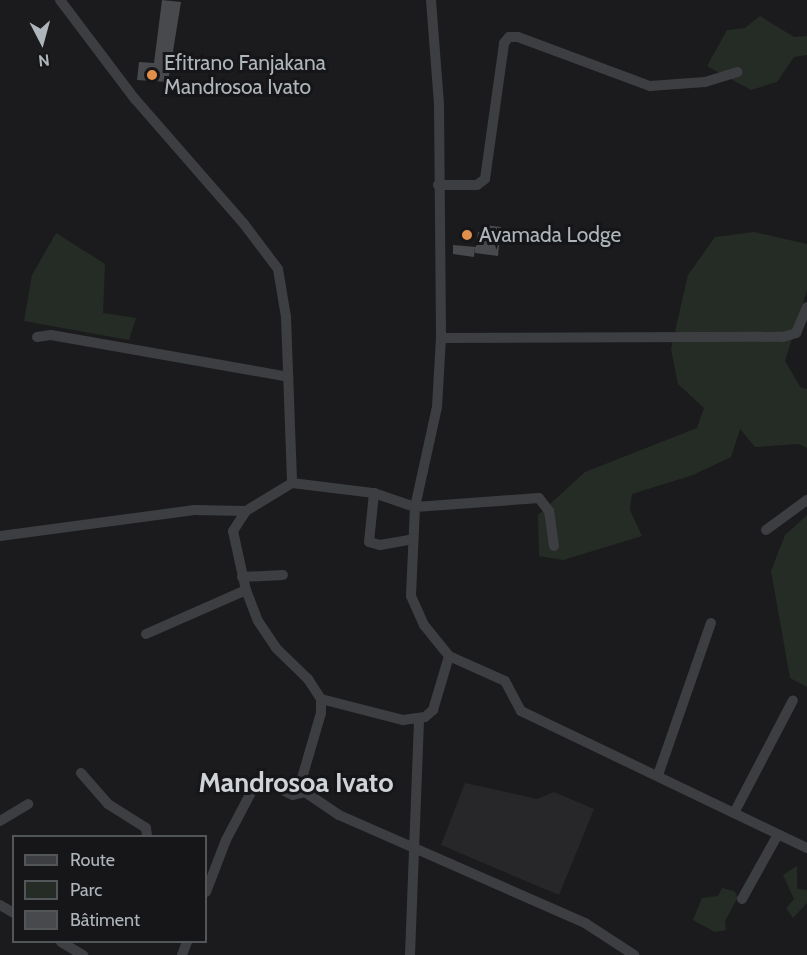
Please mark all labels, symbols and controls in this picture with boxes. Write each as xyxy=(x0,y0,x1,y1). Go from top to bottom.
north arrow xyxy=(12,12,72,72)
text: N xyxy=(37,50,51,70)
place label: Efitrano Fanjakana Mandrosoa Ivato xyxy=(164,50,326,100)
marker: Efitrano Fanjakana Mandrosoa Ivato xyxy=(145,68,159,82)
place label: Avamada Lodge xyxy=(479,222,621,248)
marker: Avamada Lodge xyxy=(460,228,474,242)
district label: Mandrosoa Ivato xyxy=(198,767,394,799)
legend xyxy=(12,835,207,943)
text: Route xyxy=(70,849,115,871)
text: Parc xyxy=(70,879,102,901)
text: Bâtiment xyxy=(70,909,140,931)

